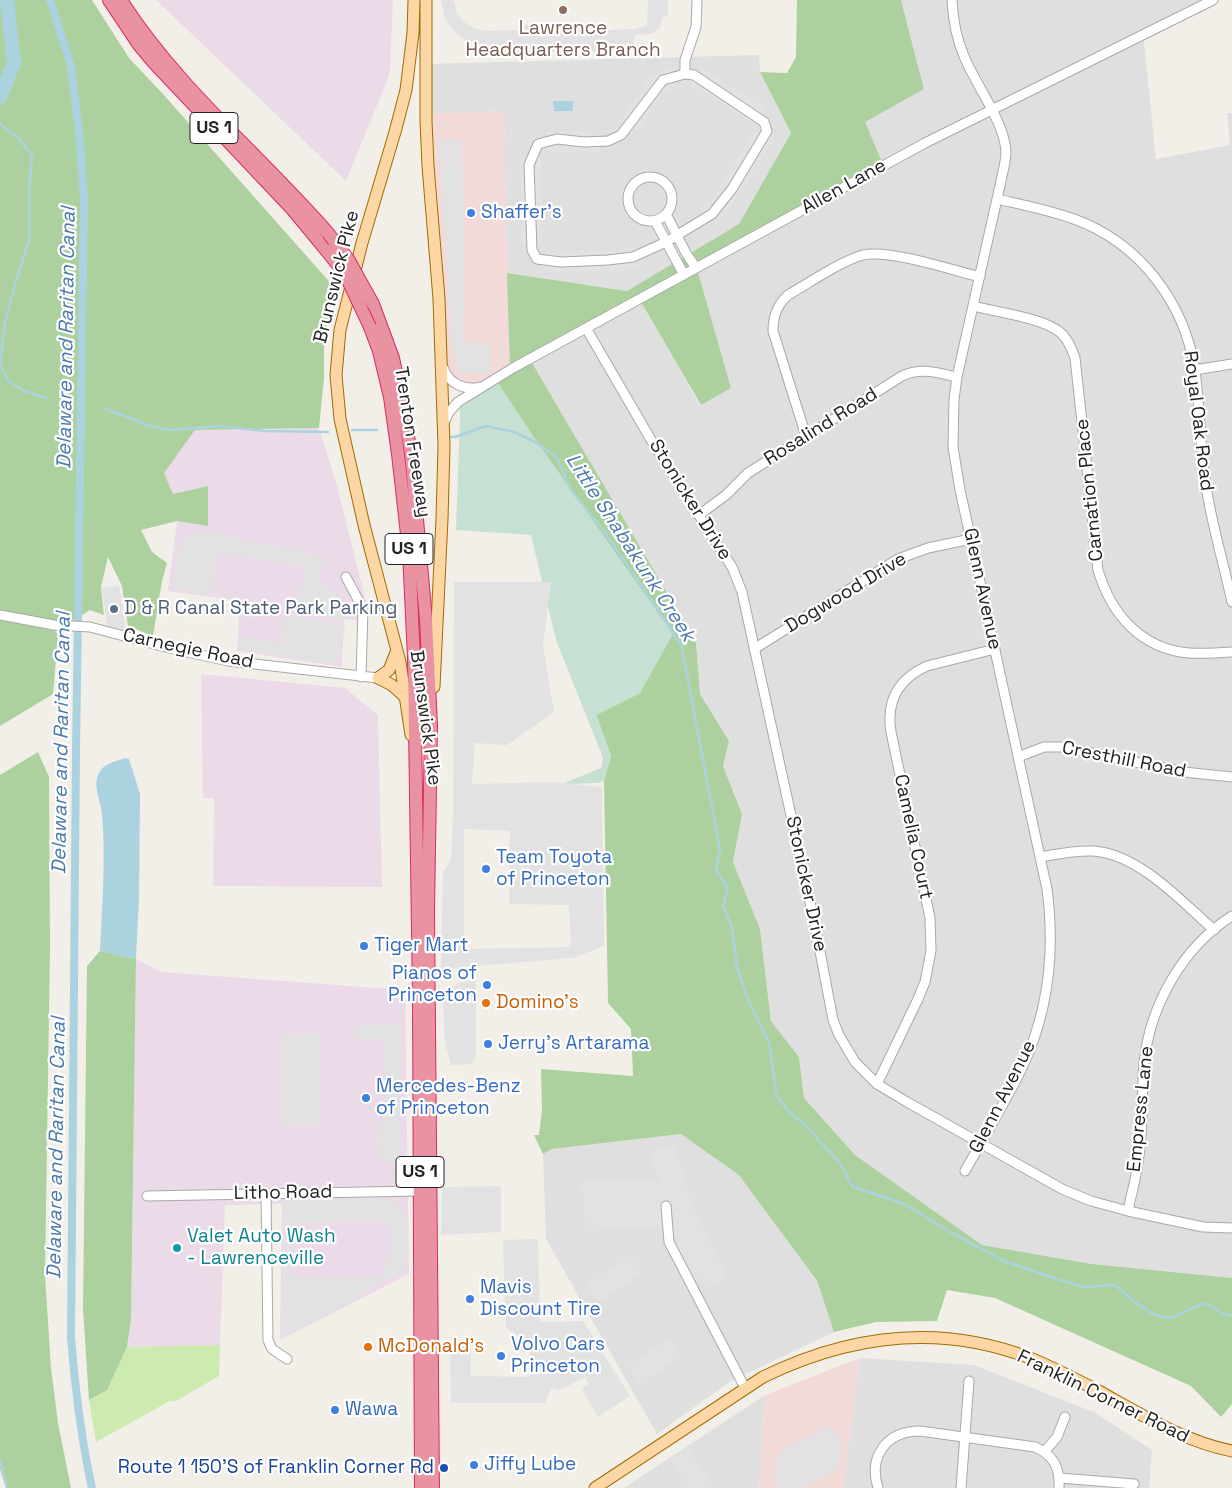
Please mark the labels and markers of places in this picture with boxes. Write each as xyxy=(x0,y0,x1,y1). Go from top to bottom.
marker: Lawrence Headquarters Branch xyxy=(557,4,569,16)
place label: Lawrence Headquarters Branch xyxy=(465,18,661,62)
place label: Shaffer's xyxy=(481,202,562,224)
marker: Shaffer's xyxy=(465,207,477,219)
place label: D & R Canal State Park Parking xyxy=(124,598,398,620)
marker: D & R Canal State Park Parking xyxy=(108,603,120,615)
place label: Team Toyota of Princeton xyxy=(496,847,612,891)
marker: Team Toyota of Princeton xyxy=(480,863,492,875)
place label: Tiger Mart xyxy=(374,935,468,957)
marker: Tiger Mart xyxy=(358,940,370,952)
place label: Pianos of Princeton xyxy=(388,963,477,1007)
marker: Pianos of Princeton xyxy=(481,979,493,991)
place label: Domino's xyxy=(496,992,579,1014)
marker: Domino's xyxy=(480,997,492,1009)
place label: Jerry's Artarama xyxy=(498,1033,649,1055)
marker: Jerry's Artarama xyxy=(482,1038,494,1050)
place label: Mercedes-Benz of Princeton xyxy=(376,1076,521,1120)
marker: Mercedes-Benz of Princeton xyxy=(360,1092,372,1104)
place label: Valet Auto Wash - Lawrenceville xyxy=(187,1226,336,1270)
marker: Valet Auto Wash - Lawrenceville xyxy=(171,1242,183,1254)
place label: Mavis Discount Tire xyxy=(480,1277,601,1321)
marker: Mavis Discount Tire xyxy=(464,1293,476,1305)
place label: Volvo Cars Princeton xyxy=(511,1334,605,1378)
place label: McDonald's xyxy=(378,1336,484,1358)
marker: McDonald's xyxy=(362,1341,374,1353)
marker: Volvo Cars Princeton xyxy=(495,1350,507,1362)
place label: Wawa xyxy=(345,1399,398,1421)
marker: Wawa xyxy=(329,1404,341,1416)
place label: Jiffy Lube xyxy=(484,1454,576,1476)
place label: Route 1 150'S of Franklin Corner Rd xyxy=(118,1457,434,1479)
marker: Jiffy Lube xyxy=(468,1459,480,1471)
marker: Route 1 150'S of Franklin Corner Rd xyxy=(438,1462,450,1474)

